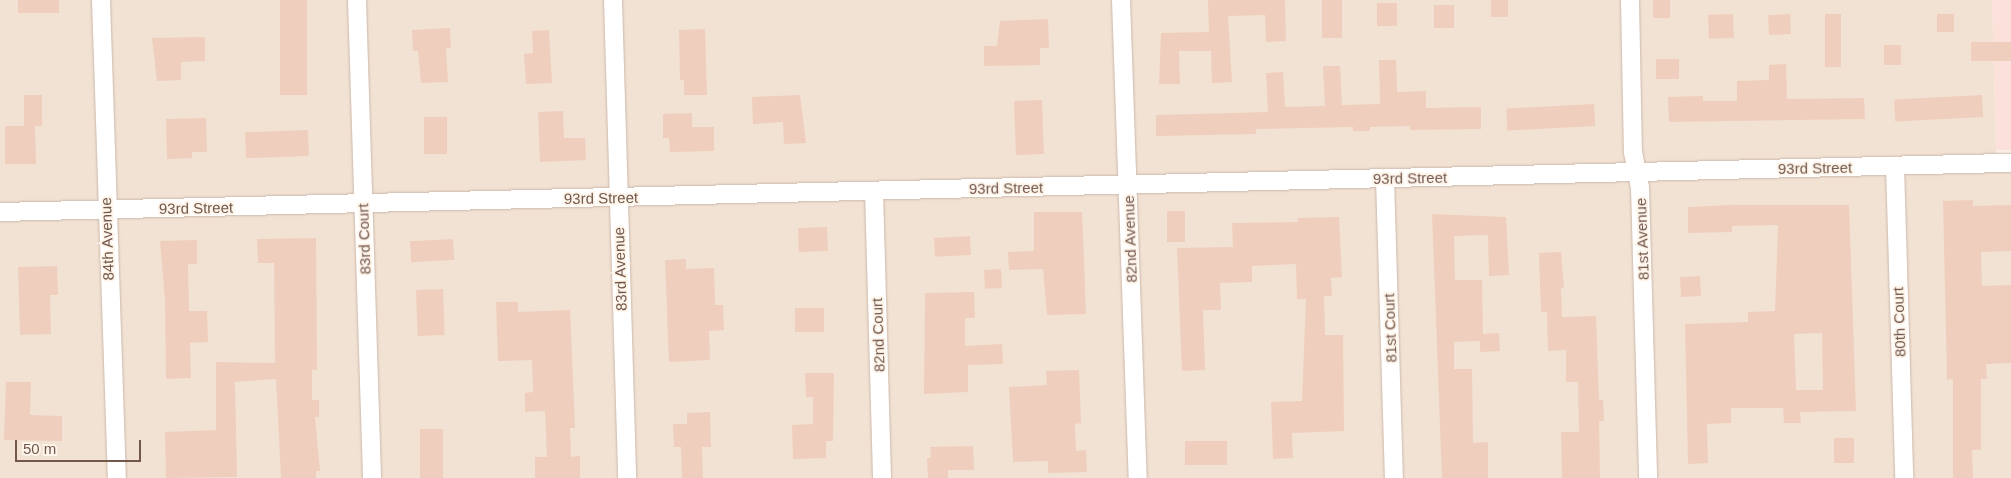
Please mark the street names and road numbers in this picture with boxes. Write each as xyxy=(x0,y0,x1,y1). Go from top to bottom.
street label: 93rd Street xyxy=(1778,158,1852,178)
street label: 93rd Street xyxy=(1373,168,1447,188)
street label: 93rd Street xyxy=(969,178,1043,198)
street label: 93rd Street xyxy=(564,188,638,208)
street label: 82nd Avenue xyxy=(1119,195,1141,283)
street label: 84th Avenue xyxy=(97,197,117,281)
street label: 81st Avenue xyxy=(1632,197,1652,281)
street label: 93rd Street xyxy=(159,198,233,218)
street label: 83rd Court xyxy=(354,203,374,275)
street label: 83rd Avenue xyxy=(610,226,630,312)
street label: 80th Court xyxy=(1889,287,1909,357)
street label: 81st Court xyxy=(1380,293,1400,363)
street label: 82nd Court xyxy=(868,298,888,372)

